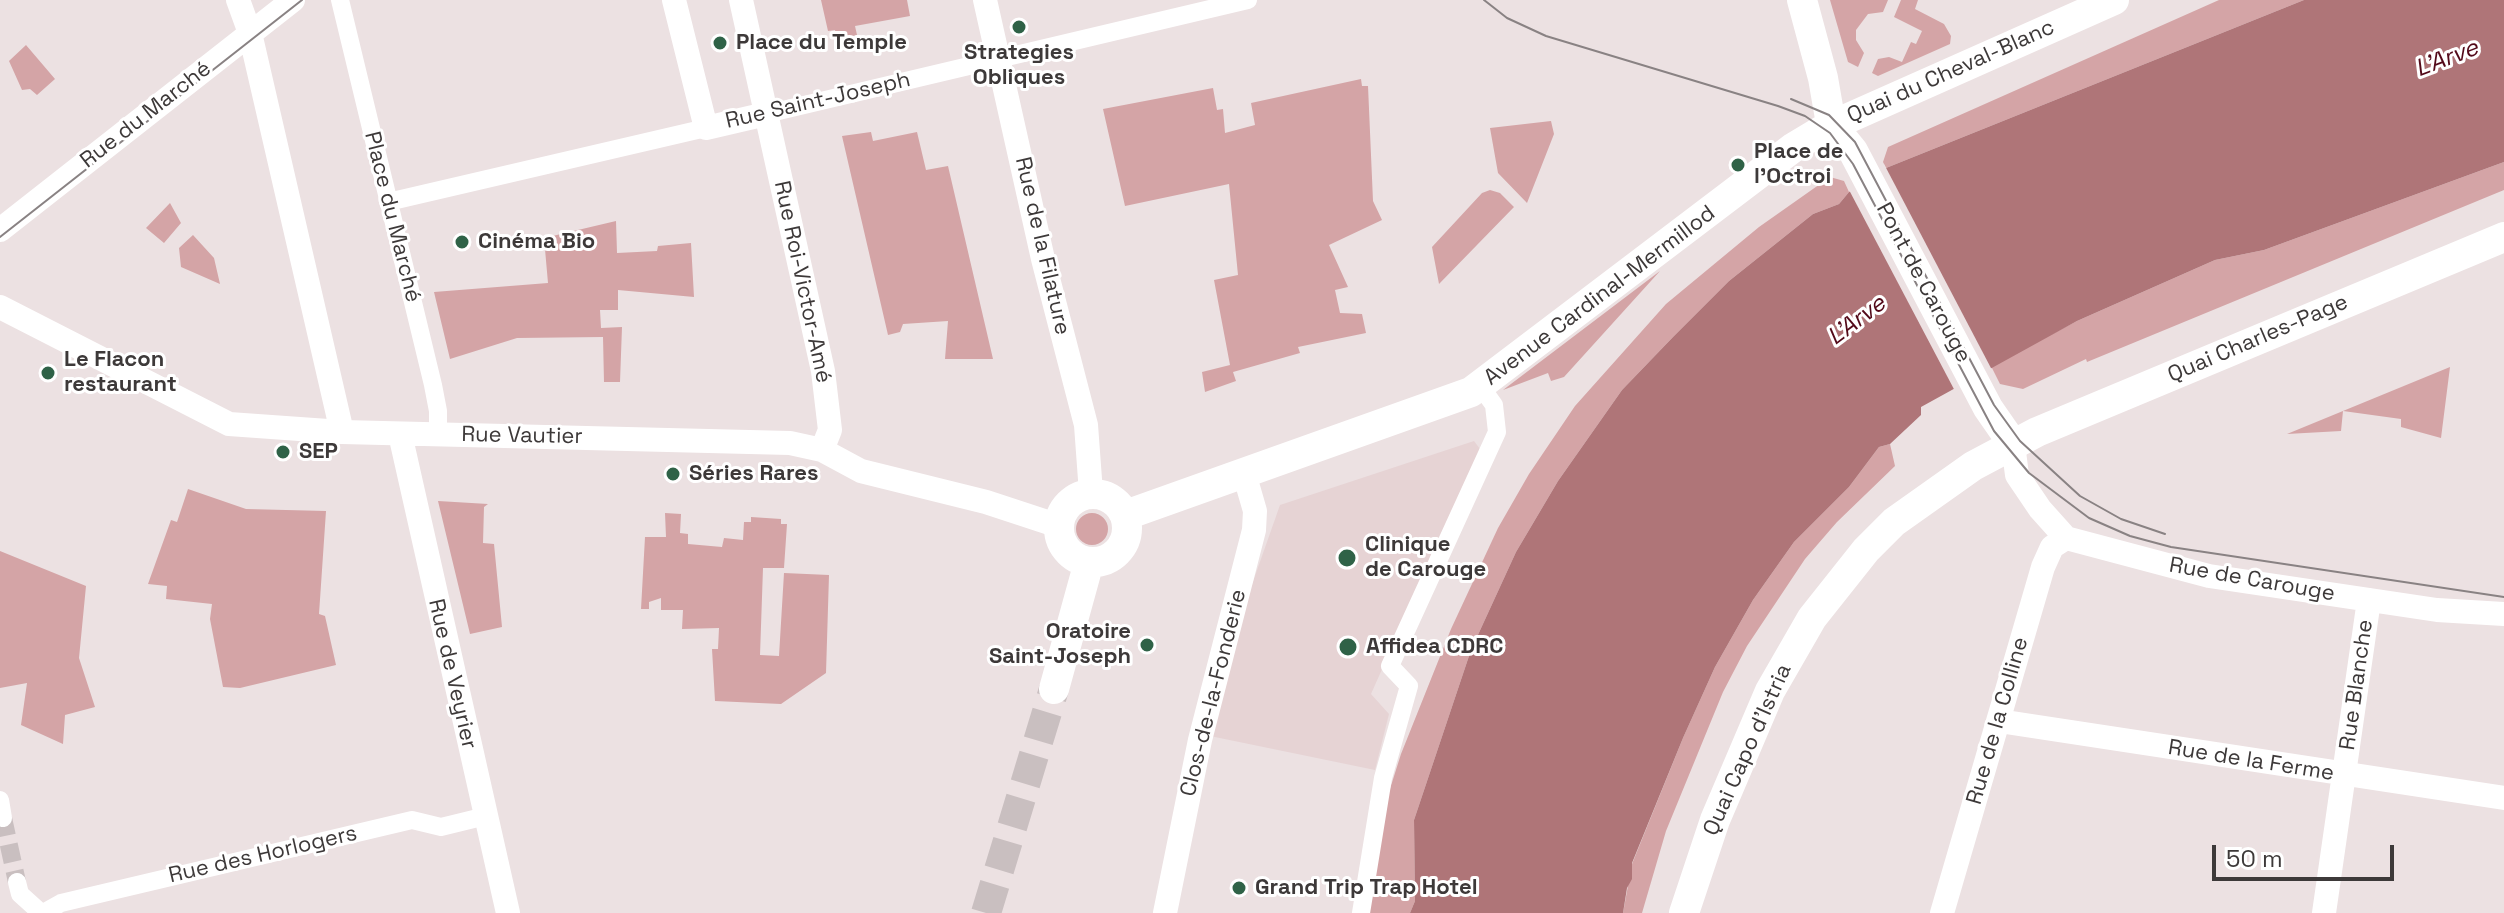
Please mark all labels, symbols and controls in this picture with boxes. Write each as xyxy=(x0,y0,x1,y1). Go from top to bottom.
street label: Quai du Cheval-Blanc xyxy=(1843,14,2059,130)
marker: Strategies Obliques xyxy=(1010,18,1028,36)
place label: Place du Temple xyxy=(736,30,907,56)
marker: Place du Temple xyxy=(711,34,729,52)
water label: L'Arve xyxy=(2411,34,2483,84)
place label: Strategies Obliques xyxy=(964,40,1074,92)
street label: Rue du Marché xyxy=(75,56,217,174)
street label: Rue Saint-Joseph xyxy=(723,67,913,135)
street label: Place du Marché xyxy=(358,129,426,305)
place label: Place de l'Octroi xyxy=(1754,139,1844,190)
street label: Rue de la Filature xyxy=(1009,155,1075,337)
marker: Place de l'Octroi xyxy=(1729,156,1747,174)
street label: Rue Roi-Victor-Amé xyxy=(768,178,836,386)
street label: Pont de Carouge xyxy=(1870,199,1976,367)
street label: Avenue Cardinal-Mermillod xyxy=(1479,201,1721,391)
place label: Cinéma Bio xyxy=(478,229,595,255)
marker: Cinéma Bio xyxy=(453,233,471,251)
street label: Quai Charles-Page xyxy=(2164,289,2352,389)
water label: L'Arve xyxy=(1822,290,1892,352)
place label: Le Flacon restaurant xyxy=(64,347,177,398)
marker: Le Flacon restaurant xyxy=(39,364,57,382)
street label: Rue Vautier xyxy=(461,422,583,450)
place label: SEP xyxy=(299,439,338,465)
marker: SEP xyxy=(274,443,292,461)
place label: Séries Rares xyxy=(689,461,819,487)
marker: Séries Rares xyxy=(664,465,682,483)
place label: Clinique de Carouge xyxy=(1365,532,1486,584)
marker: Clinique de Carouge xyxy=(1336,547,1358,569)
street label: Rue de Carouge xyxy=(2167,552,2337,608)
street label: Clos-de-la-Fonderie xyxy=(1175,587,1253,799)
street label: Rue de Veyrier xyxy=(422,596,482,752)
street label: Rue Blanche xyxy=(2335,618,2379,752)
place label: Oratoire Saint-Joseph xyxy=(989,619,1131,670)
place label: Affidea CDRC xyxy=(1366,634,1503,660)
street label: Rue de la Colline xyxy=(1961,634,2035,808)
marker: Oratoire Saint-Joseph xyxy=(1138,636,1156,654)
marker: Affidea CDRC xyxy=(1337,636,1359,658)
street label: Quai Capo d'Istria xyxy=(1698,660,1798,840)
street label: Rue de la Ferme xyxy=(2166,735,2336,787)
street label: Rue des Horlogers xyxy=(166,820,360,890)
scale bar xyxy=(2216,829,2398,879)
text: 50 m xyxy=(2226,843,2283,874)
place label: Grand Trip Trap Hotel xyxy=(1255,875,1477,901)
marker: Grand Trip Trap Hotel xyxy=(1230,879,1248,897)

